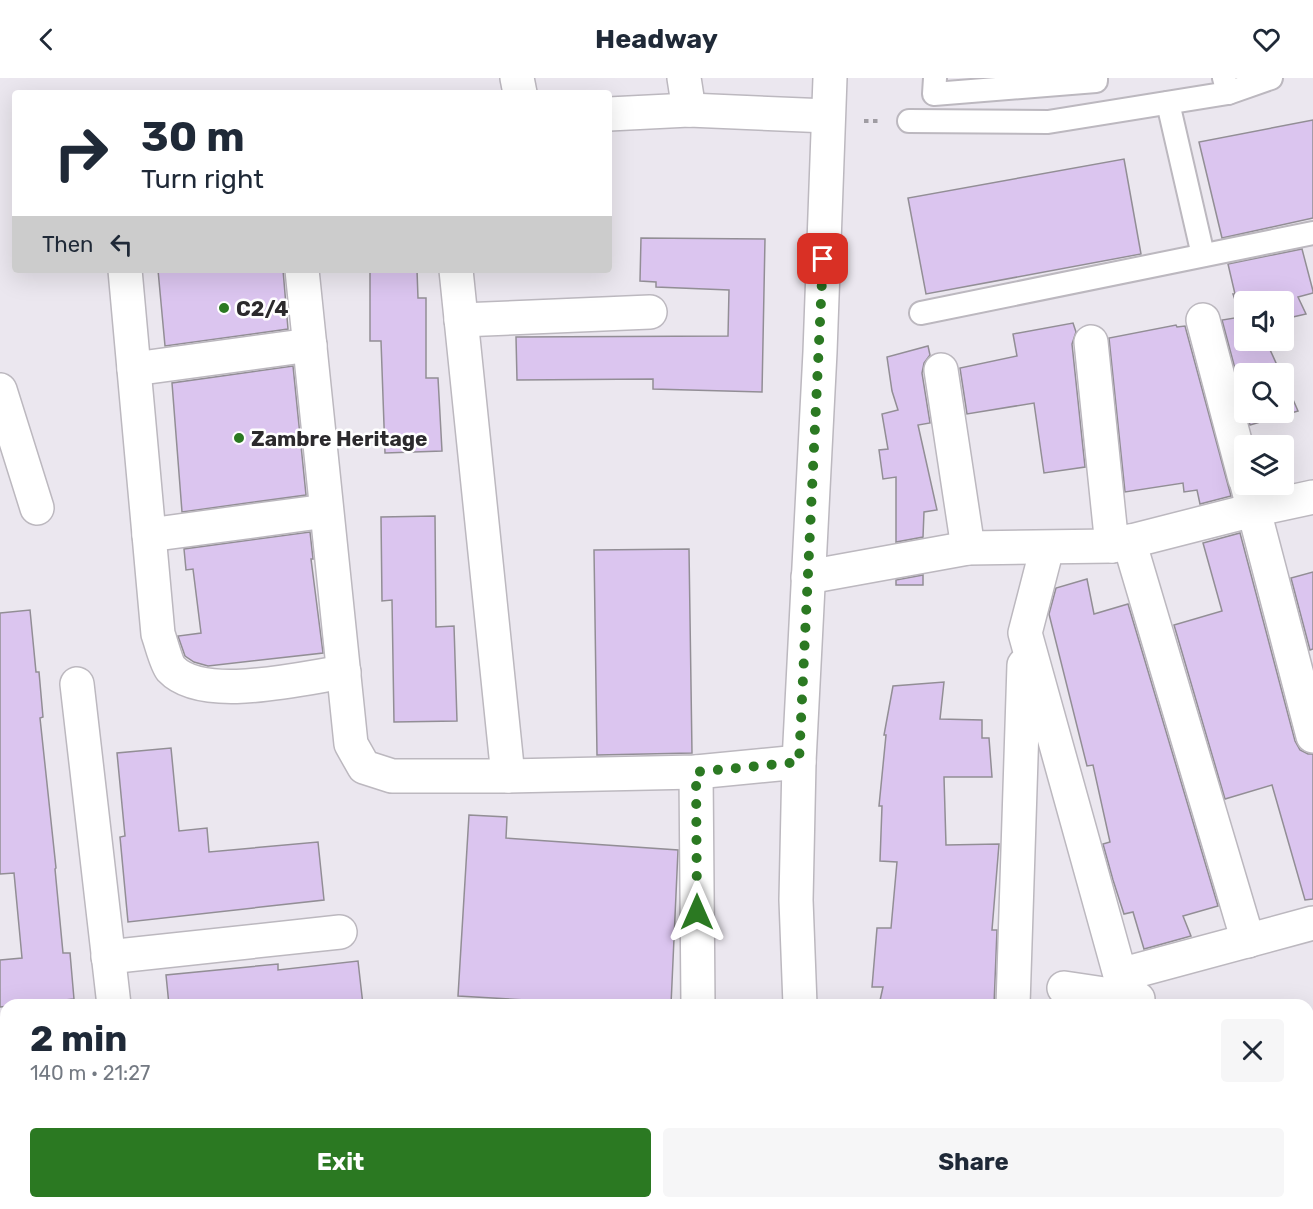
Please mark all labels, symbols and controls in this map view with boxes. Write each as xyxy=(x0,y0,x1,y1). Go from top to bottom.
icon: back xyxy=(30,23,63,56)
text: Headway xyxy=(595,23,718,55)
icon: heart xyxy=(1250,23,1283,56)
text: 30 m xyxy=(141,112,245,162)
icon: right xyxy=(42,114,120,192)
text: Turn right xyxy=(141,163,264,195)
icon: left xyxy=(105,228,138,261)
text: Then xyxy=(42,231,93,258)
pin xyxy=(797,233,848,284)
icon: arrive xyxy=(806,242,839,275)
map controls xyxy=(1234,291,1294,495)
button: sound xyxy=(1234,291,1294,351)
place label: C2/4 xyxy=(236,296,289,321)
marker: C2/4 xyxy=(217,301,231,315)
button: search xyxy=(1234,363,1294,423)
place label: Zambre Heritage xyxy=(251,426,428,451)
marker: Zambre Heritage xyxy=(232,431,246,445)
button: layers xyxy=(1234,435,1294,495)
position arrow xyxy=(665,880,729,944)
text: 2 min xyxy=(30,1017,128,1060)
button: close xyxy=(1221,1019,1284,1082)
text: 140 m · 21:27 xyxy=(30,1061,150,1085)
button: Exit xyxy=(30,1128,651,1197)
button: Share xyxy=(663,1128,1284,1197)

